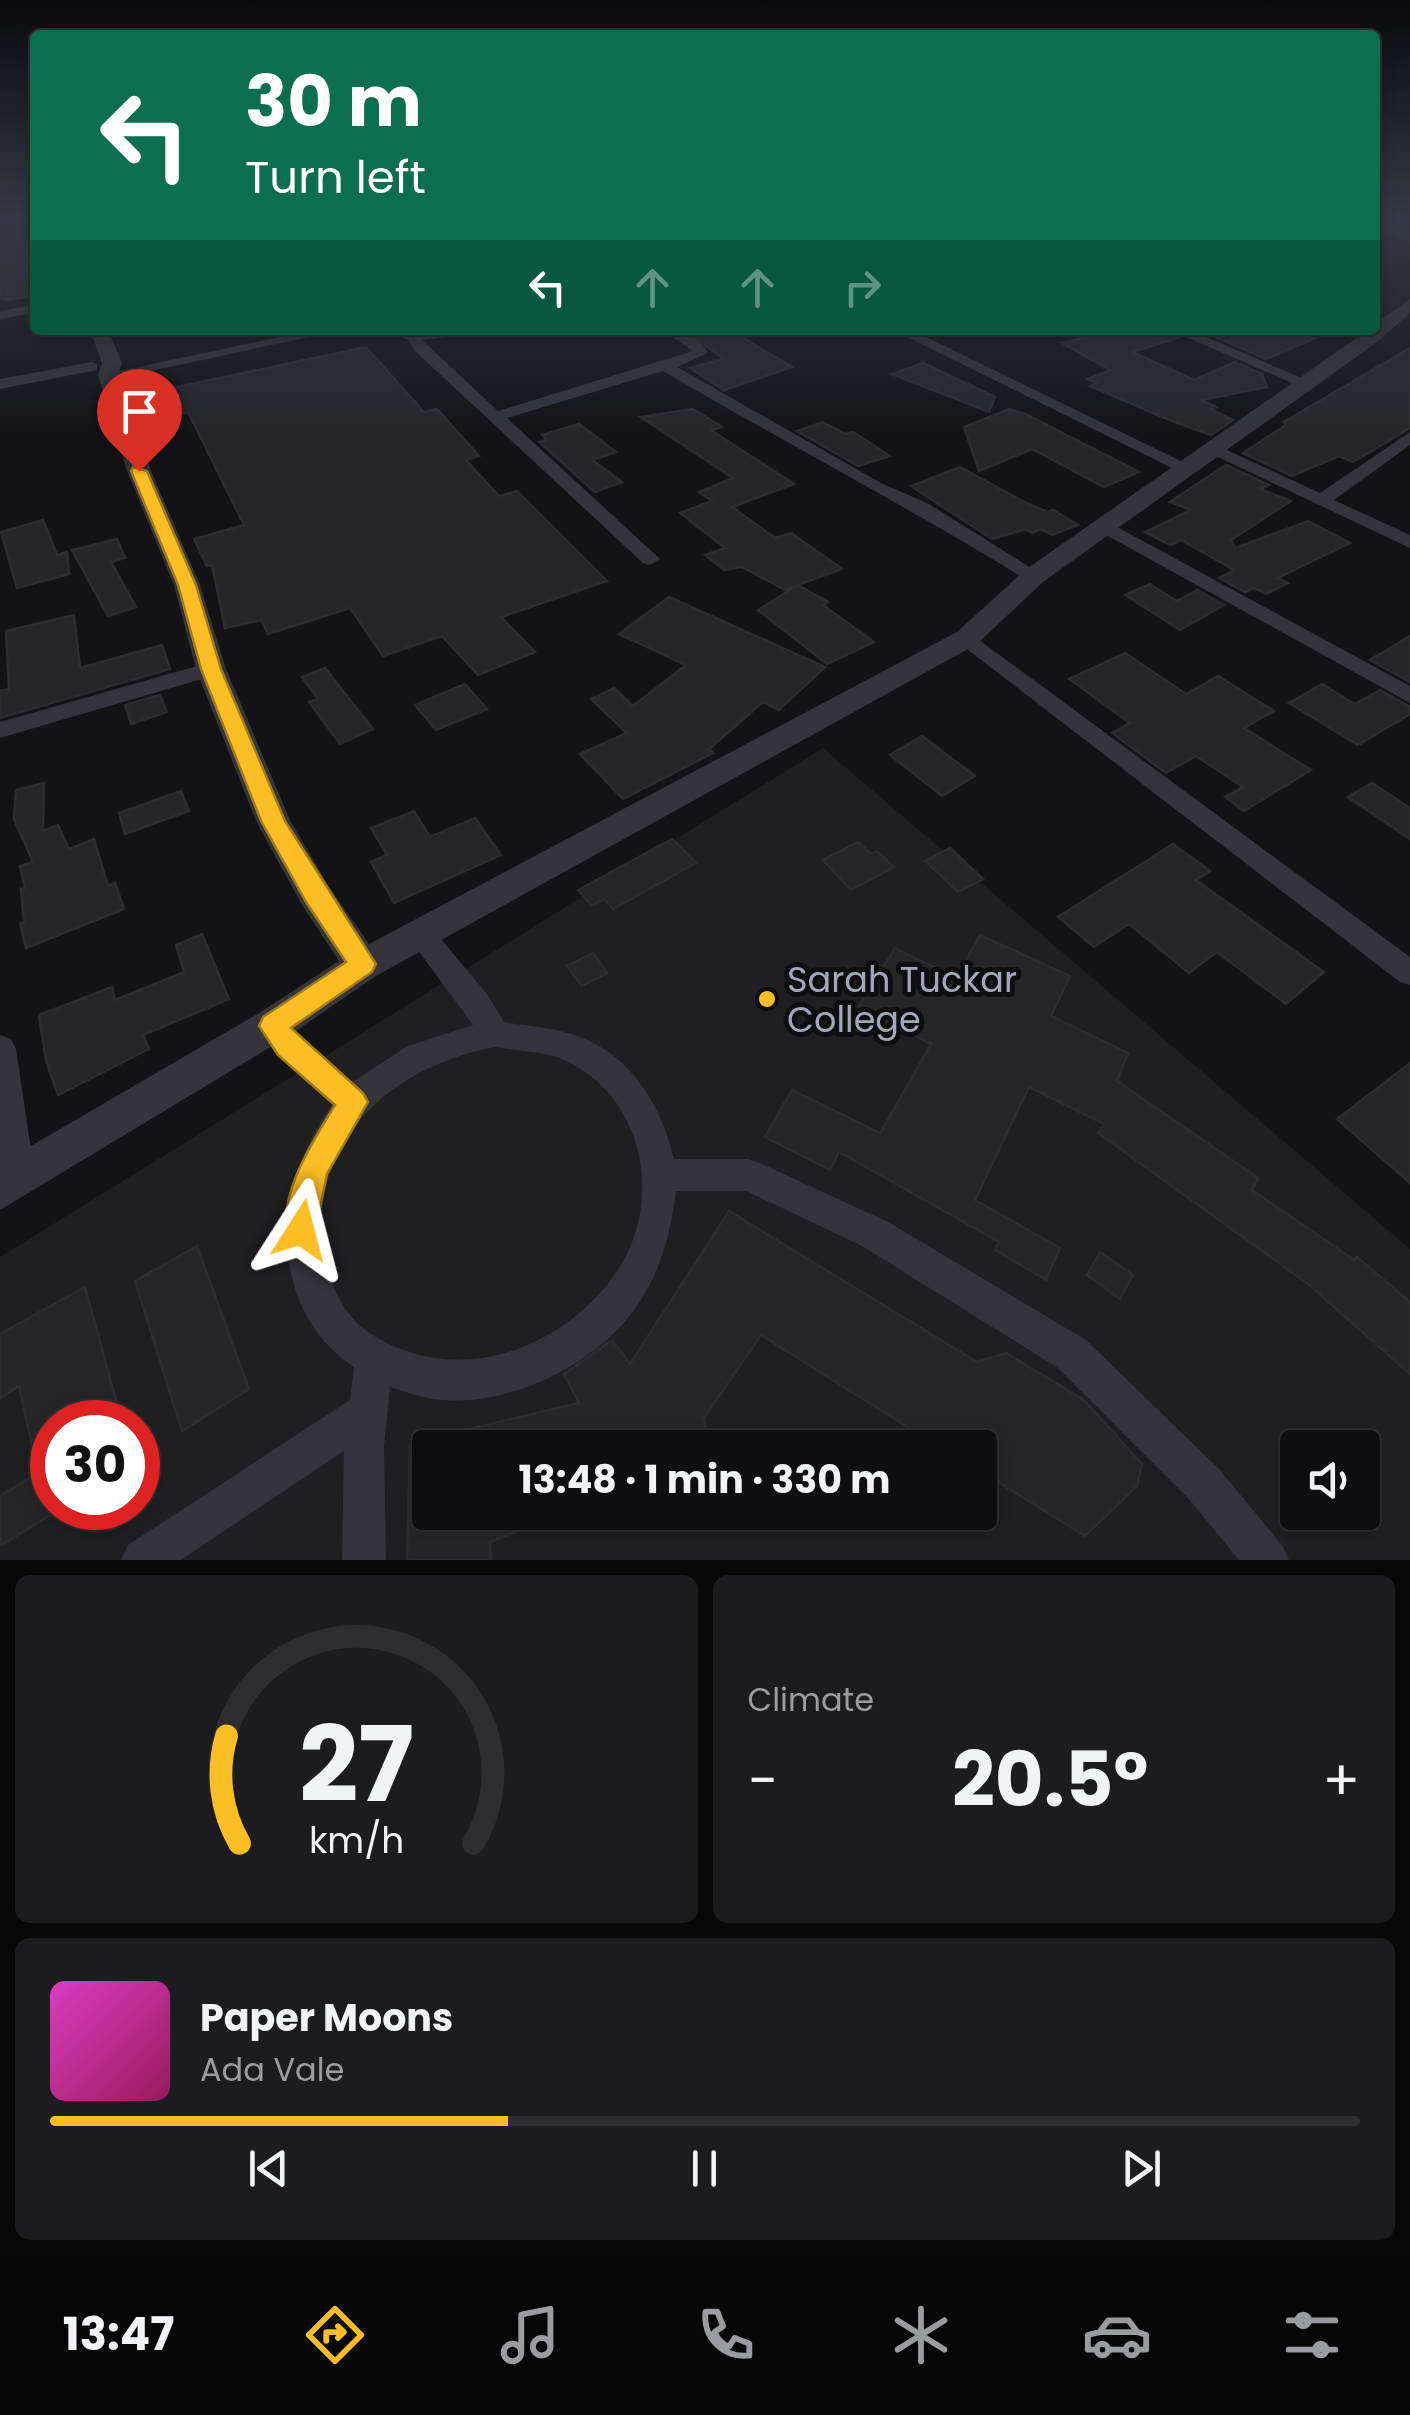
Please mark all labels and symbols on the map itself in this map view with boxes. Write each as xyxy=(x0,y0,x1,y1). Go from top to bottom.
pin xyxy=(97,369,182,472)
place label: Sarah Tuckar College xyxy=(787,955,1017,1044)
marker: Sarah Tuckar College xyxy=(756,988,778,1010)
position arrow xyxy=(249,1178,353,1282)
speed limit sign: 30 xyxy=(30,1400,160,1530)

